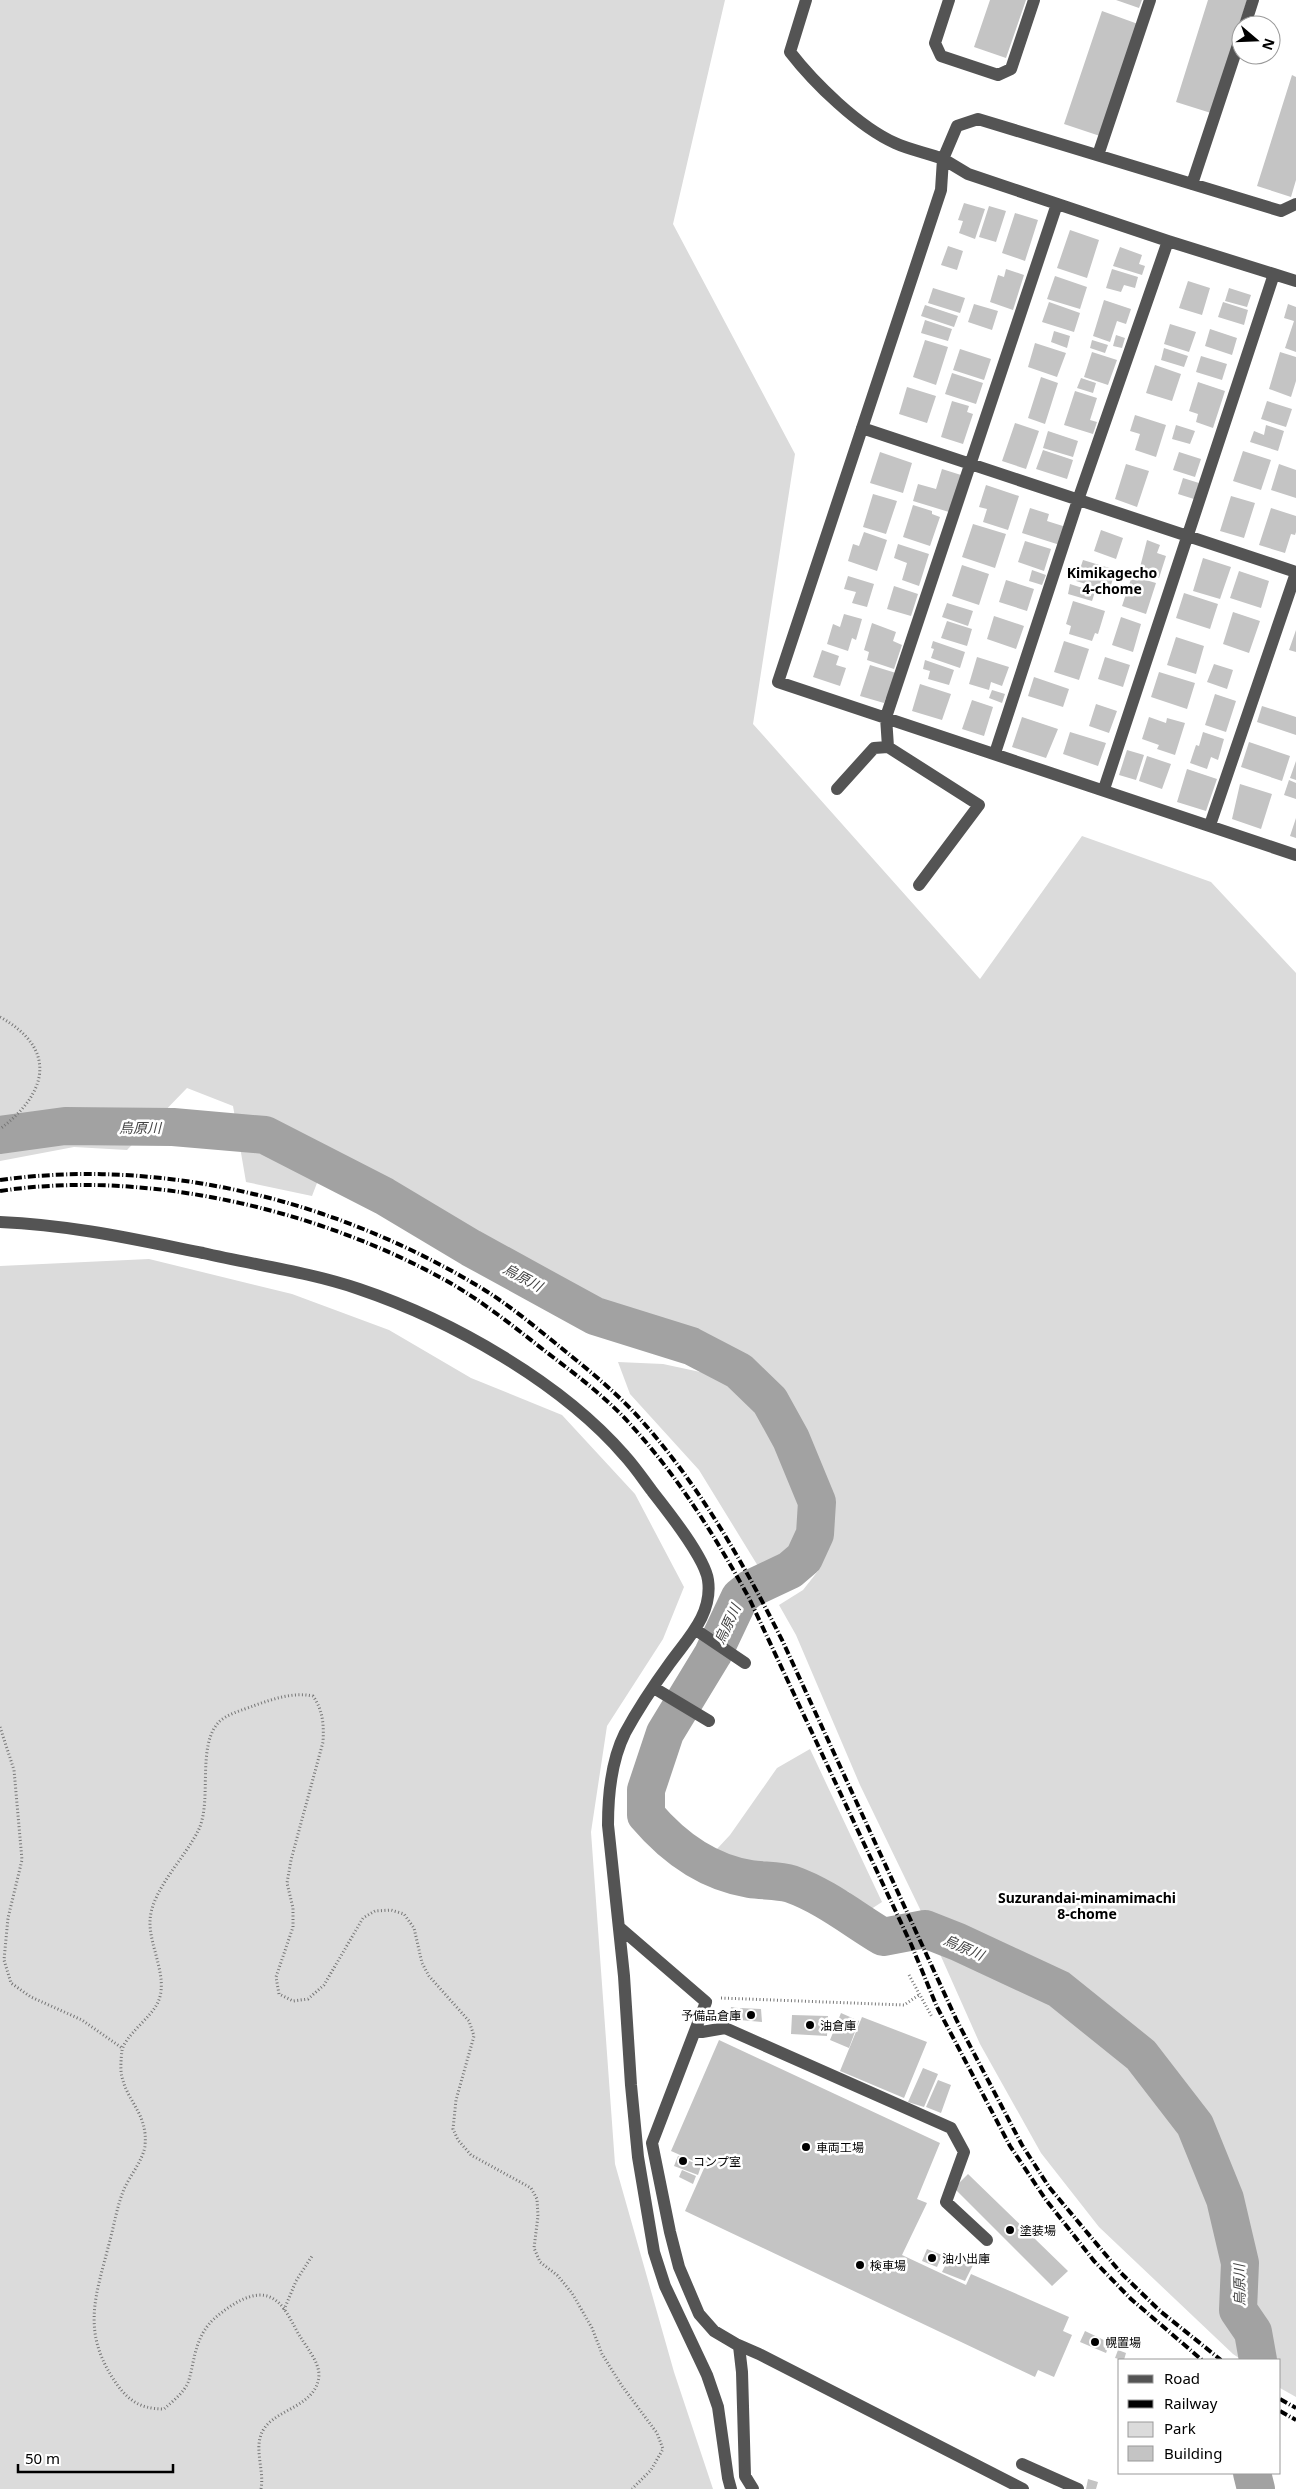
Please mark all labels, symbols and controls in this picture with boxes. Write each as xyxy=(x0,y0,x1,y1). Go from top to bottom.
north arrow xyxy=(1231,15,1281,65)
text: N xyxy=(1258,36,1280,53)
district label: Kimikagecho 4-chome xyxy=(1067,563,1158,598)
water label: 烏原川 xyxy=(119,1118,163,1137)
water label: 烏原川 xyxy=(500,1259,548,1296)
water label: 烏原川 xyxy=(710,1599,745,1647)
district label: Suzurandai-minamimachi 8-chome xyxy=(998,1888,1176,1923)
water label: 烏原川 xyxy=(941,1930,989,1965)
place label: 予備品倉庫 xyxy=(681,2007,741,2024)
marker: 予備品倉庫 xyxy=(745,2009,757,2021)
place label: 油倉庫 xyxy=(820,2017,856,2034)
marker: 油倉庫 xyxy=(804,2019,816,2031)
place label: 車両工場 xyxy=(816,2139,864,2156)
marker: 車両工場 xyxy=(800,2141,812,2153)
place label: コンプ室 xyxy=(693,2153,741,2170)
marker: コンプ室 xyxy=(677,2155,689,2167)
place label: 塗装場 xyxy=(1020,2222,1056,2239)
marker: 塗装場 xyxy=(1004,2224,1016,2236)
place label: 油小出庫 xyxy=(942,2250,990,2267)
marker: 油小出庫 xyxy=(926,2252,938,2264)
place label: 検車場 xyxy=(870,2257,906,2274)
marker: 検車場 xyxy=(854,2259,866,2271)
water label: 烏原川 xyxy=(1229,2262,1249,2306)
place label: 幌置場 xyxy=(1105,2334,1141,2351)
marker: 幌置場 xyxy=(1089,2336,1101,2348)
legend xyxy=(1118,2359,1281,2474)
text: Road xyxy=(1164,2368,1200,2388)
text: Railway xyxy=(1164,2393,1218,2413)
text: Park xyxy=(1164,2418,1196,2438)
scale bar xyxy=(18,2442,172,2474)
text: Building xyxy=(1164,2443,1222,2463)
text: 50 m xyxy=(25,2448,60,2468)

